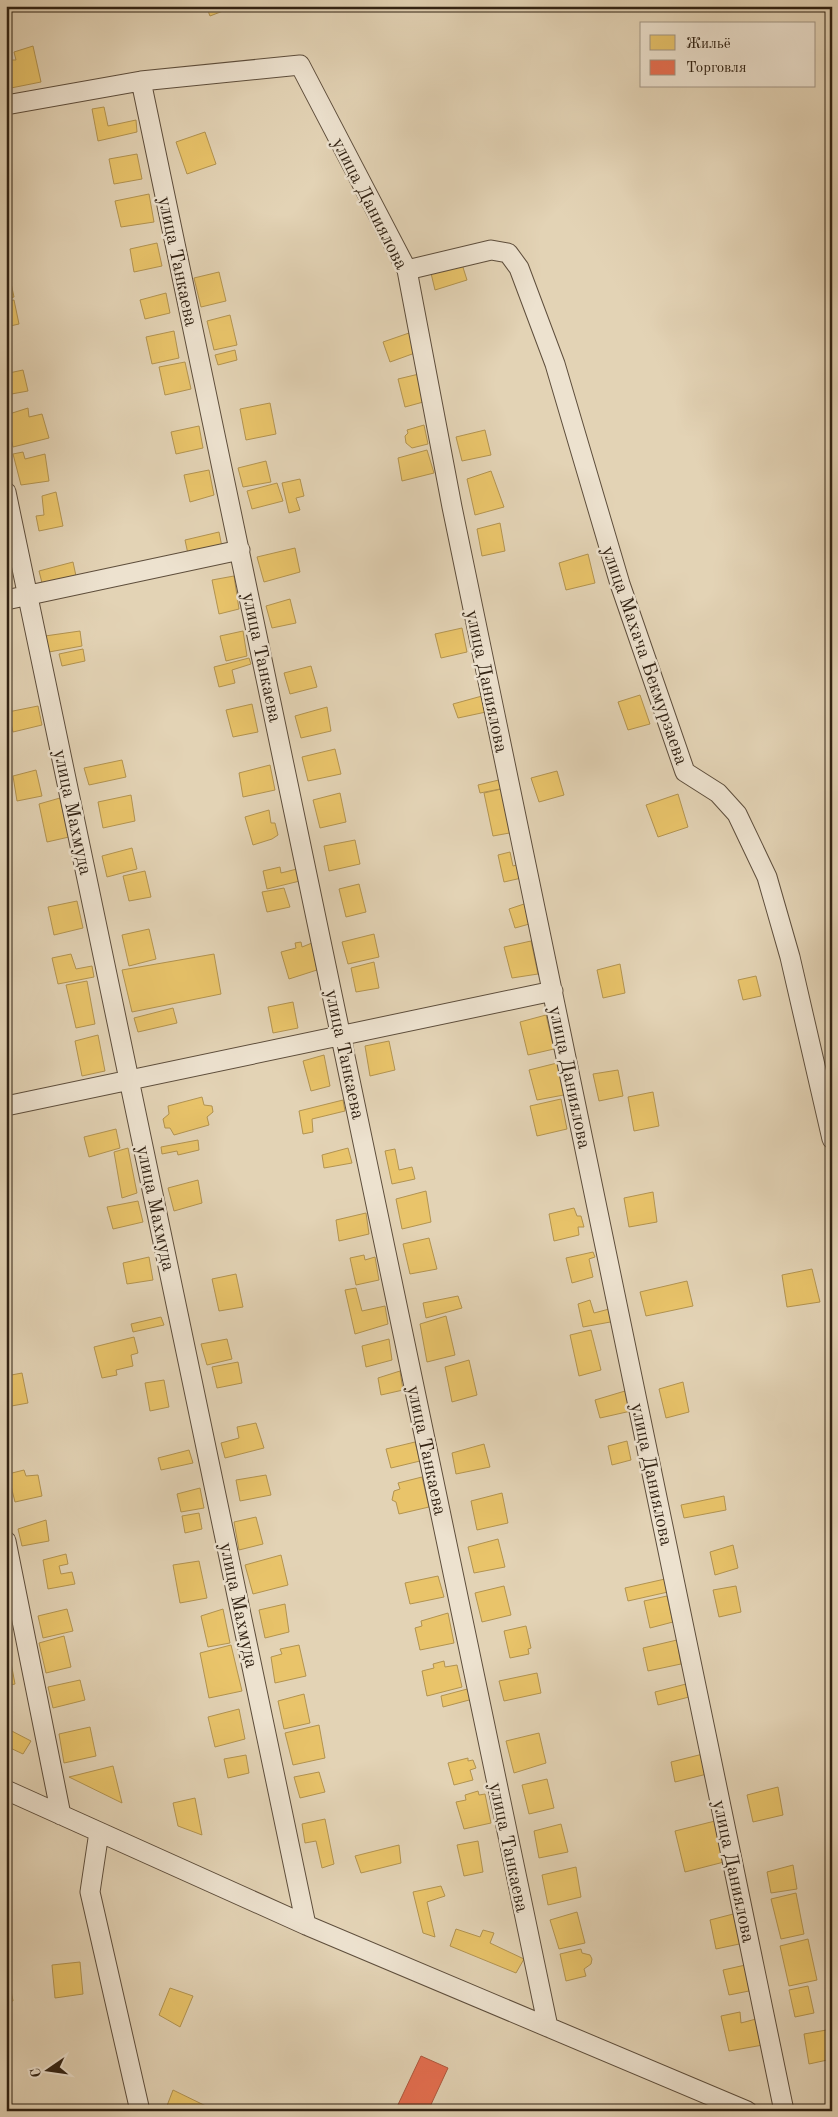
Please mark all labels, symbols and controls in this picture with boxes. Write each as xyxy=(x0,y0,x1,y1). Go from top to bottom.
legend xyxy=(640,22,816,88)
text: Жильё xyxy=(686,37,731,52)
text: Торговля xyxy=(686,61,747,76)
street label: улица Даниялова xyxy=(327,135,411,274)
street label: улица Танкаева xyxy=(153,195,200,329)
street label: улица Махача Бекмурзаева xyxy=(597,544,690,768)
street label: улица Танкаева xyxy=(237,591,284,725)
street label: улица Даниялова xyxy=(461,608,510,755)
street label: улица Махмуда xyxy=(49,748,94,878)
street label: улица Танкаева xyxy=(320,988,367,1122)
street label: улица Даниялова xyxy=(544,1004,593,1151)
street label: улица Махмуда xyxy=(132,1144,177,1274)
street label: улица Танкаева xyxy=(402,1384,449,1518)
street label: улица Даниялова xyxy=(626,1401,675,1548)
street label: улица Махмуда xyxy=(215,1541,260,1671)
street label: улица Танкаева xyxy=(484,1781,531,1915)
street label: улица Даниялова xyxy=(708,1798,757,1945)
north arrow xyxy=(22,2044,72,2094)
text: С xyxy=(28,2067,44,2079)

